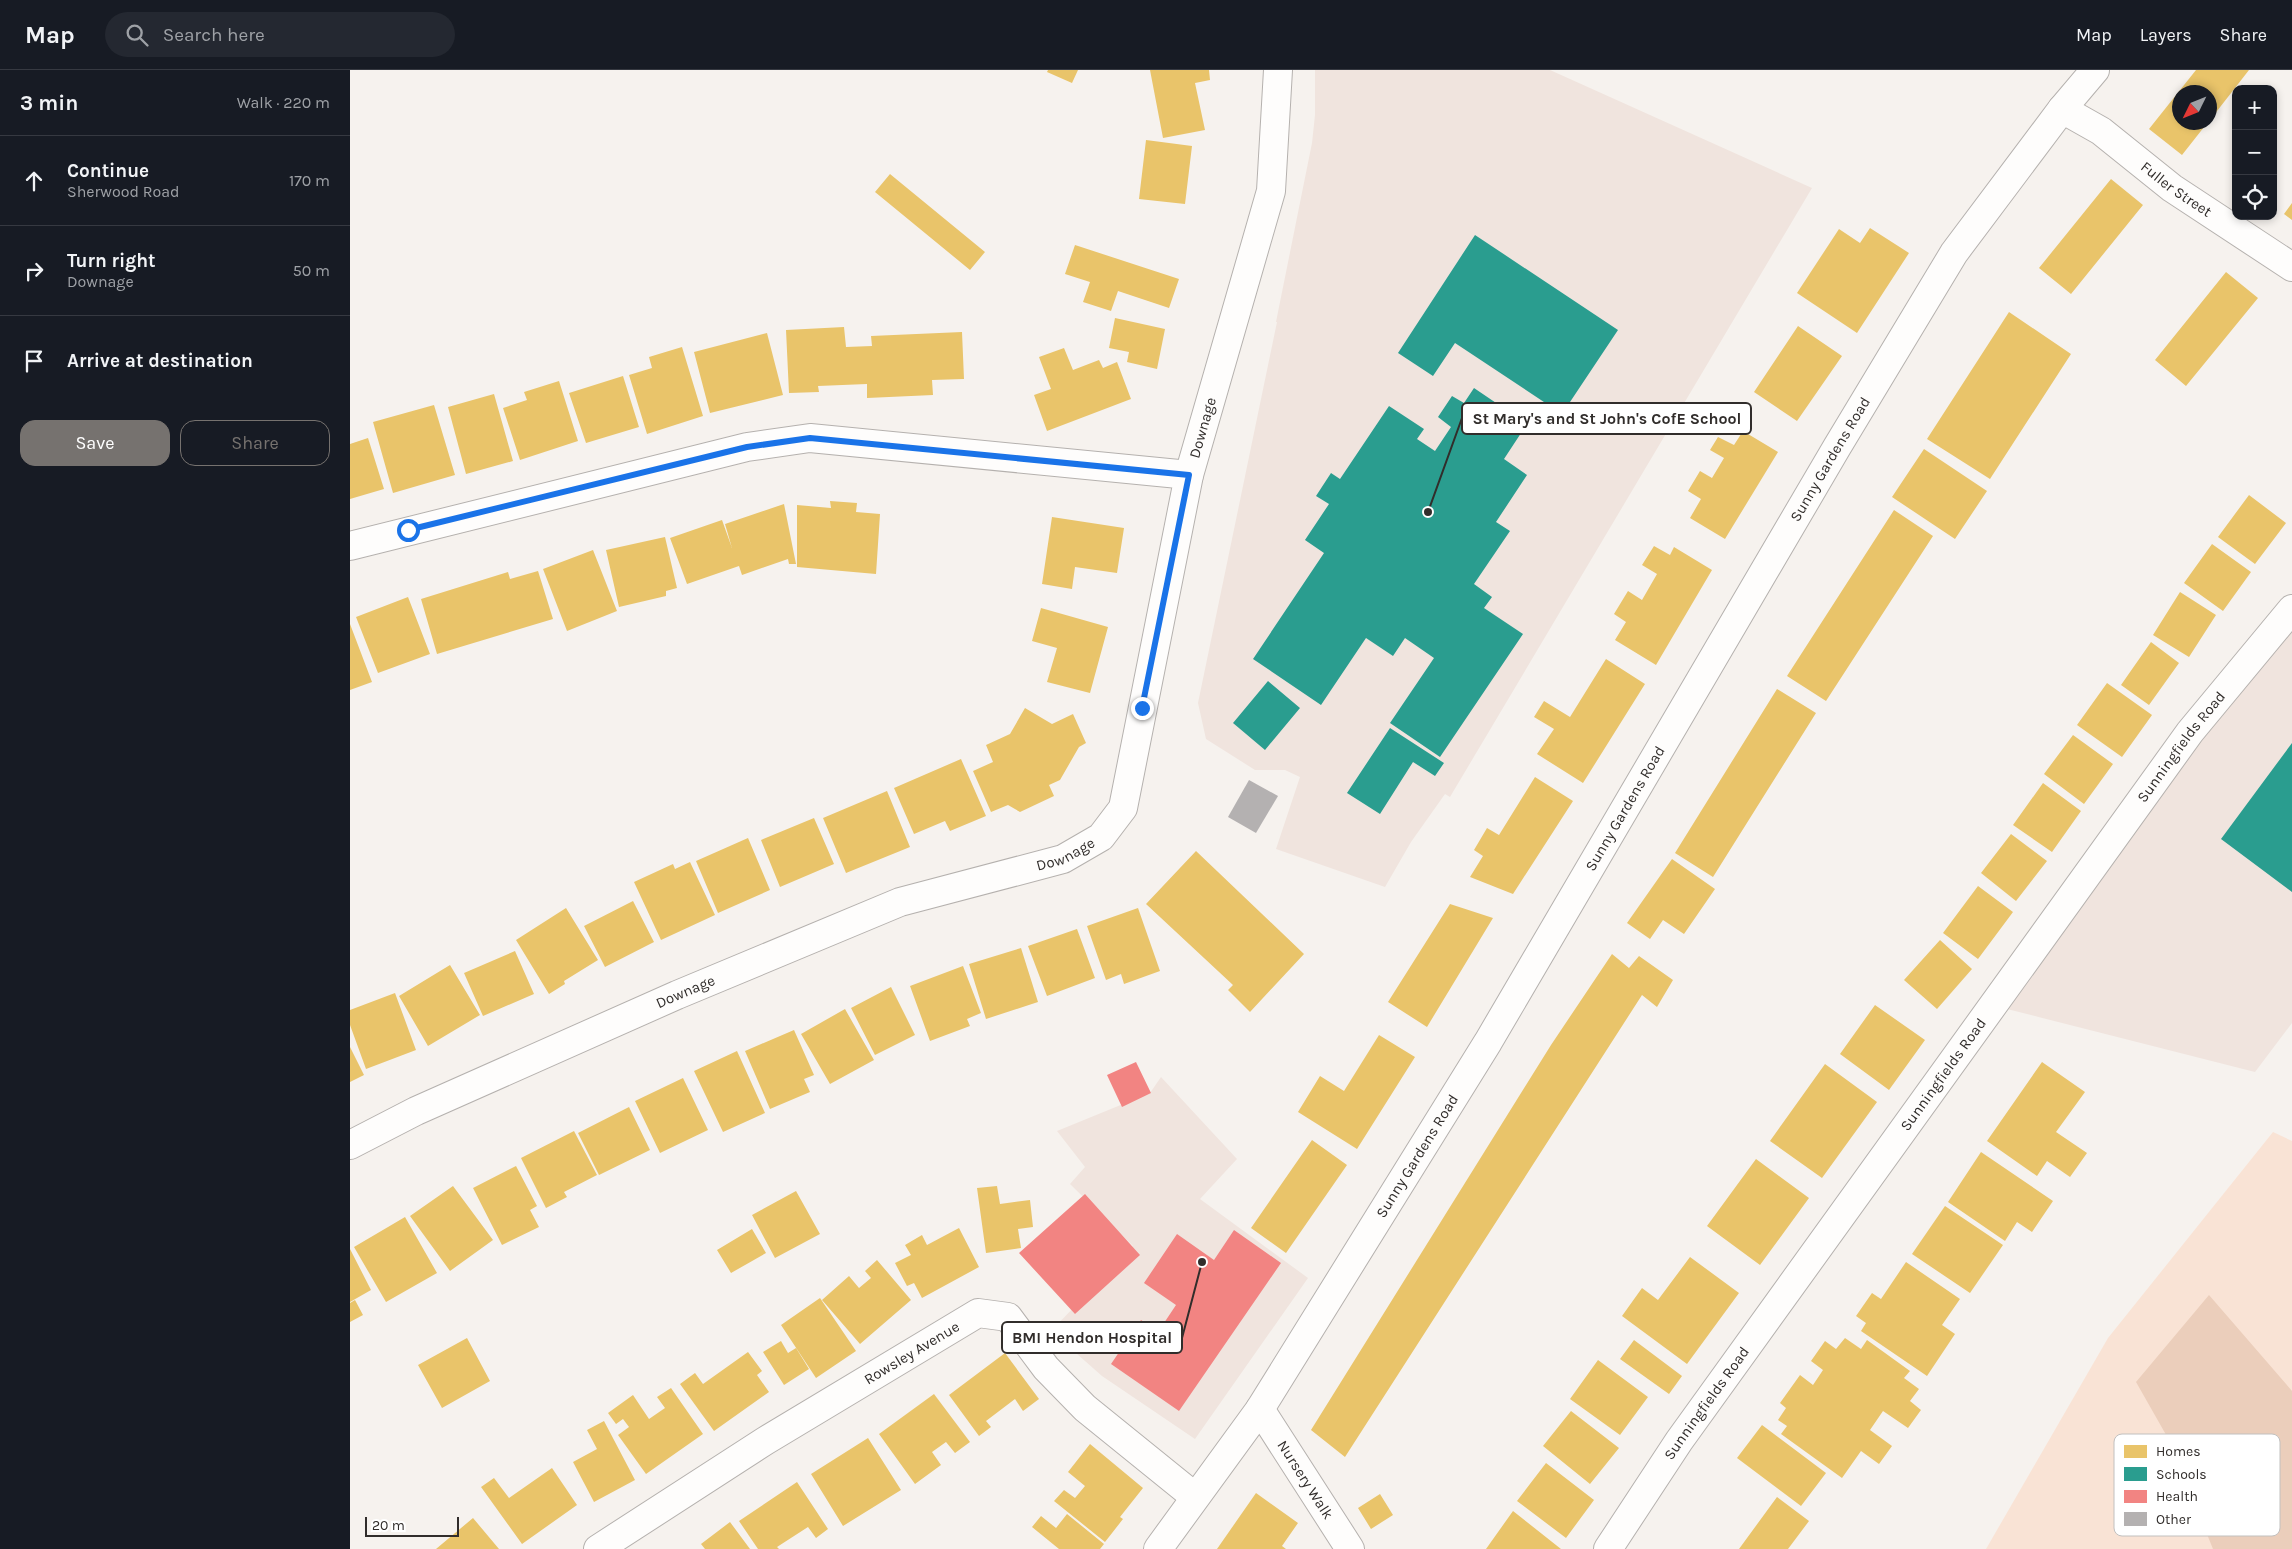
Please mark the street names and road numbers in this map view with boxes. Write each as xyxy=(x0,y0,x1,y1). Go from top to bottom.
street label: Fuller Street xyxy=(2137,158,2215,221)
street label: Sunny Gardens Road xyxy=(1786,394,1874,525)
street label: Downage xyxy=(1185,395,1220,460)
street label: Sunningfields Road xyxy=(2133,688,2229,806)
street label: Sunny Gardens Road xyxy=(1581,743,1669,874)
street label: Downage xyxy=(1034,834,1098,875)
street label: Downage xyxy=(653,971,718,1012)
street label: Sunningfields Road xyxy=(1896,1015,1990,1134)
street label: Sunny Gardens Road xyxy=(1372,1091,1462,1221)
street label: Rowsley Avenue xyxy=(861,1317,963,1388)
street label: Sunningfields Road xyxy=(1660,1343,1753,1463)
street label: Nursery Walk xyxy=(1273,1437,1337,1522)

